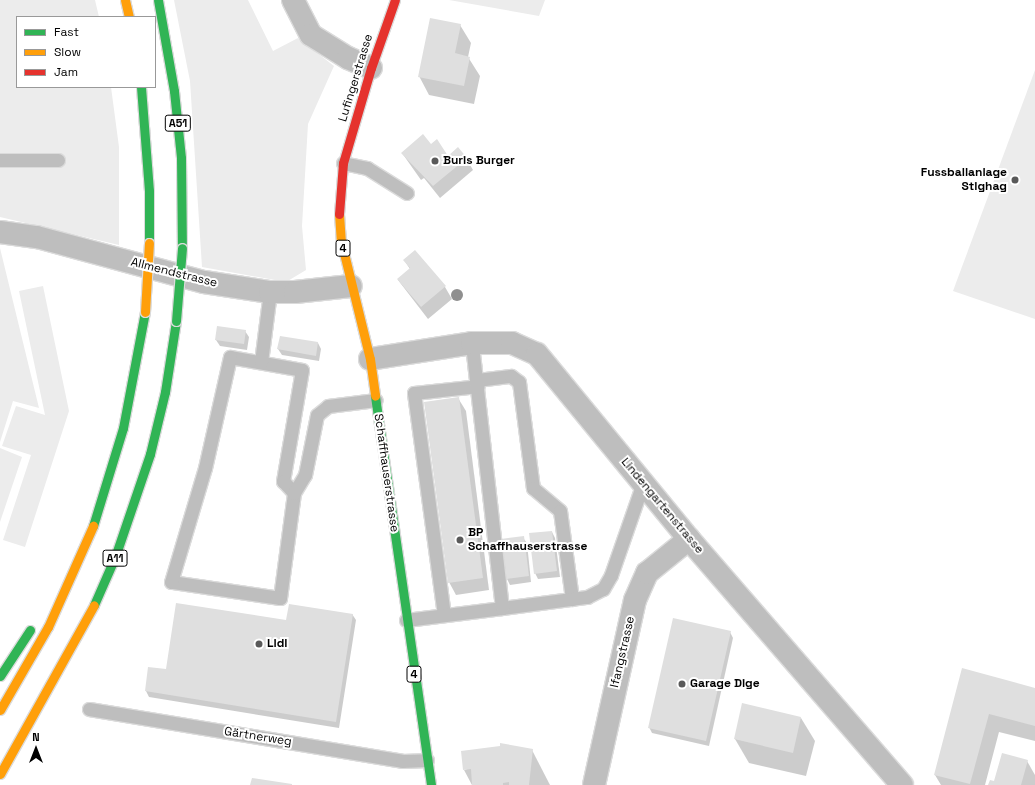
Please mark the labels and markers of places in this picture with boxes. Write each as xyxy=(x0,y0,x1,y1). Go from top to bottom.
place label: Buris Burger xyxy=(443,154,515,168)
marker: Buris Burger xyxy=(430,156,440,166)
place label: Fussballanlage Stighag xyxy=(921,166,1007,194)
marker: Fussballanlage Stighag xyxy=(1010,175,1020,185)
place label: BP Schaffhauserstrasse xyxy=(468,526,587,554)
marker: BP Schaffhauserstrasse xyxy=(455,535,465,545)
place label: Lidl xyxy=(267,637,288,651)
marker: Lidl xyxy=(254,639,264,649)
place label: Garage Dige xyxy=(690,677,760,691)
marker: Garage Dige xyxy=(677,679,687,689)

